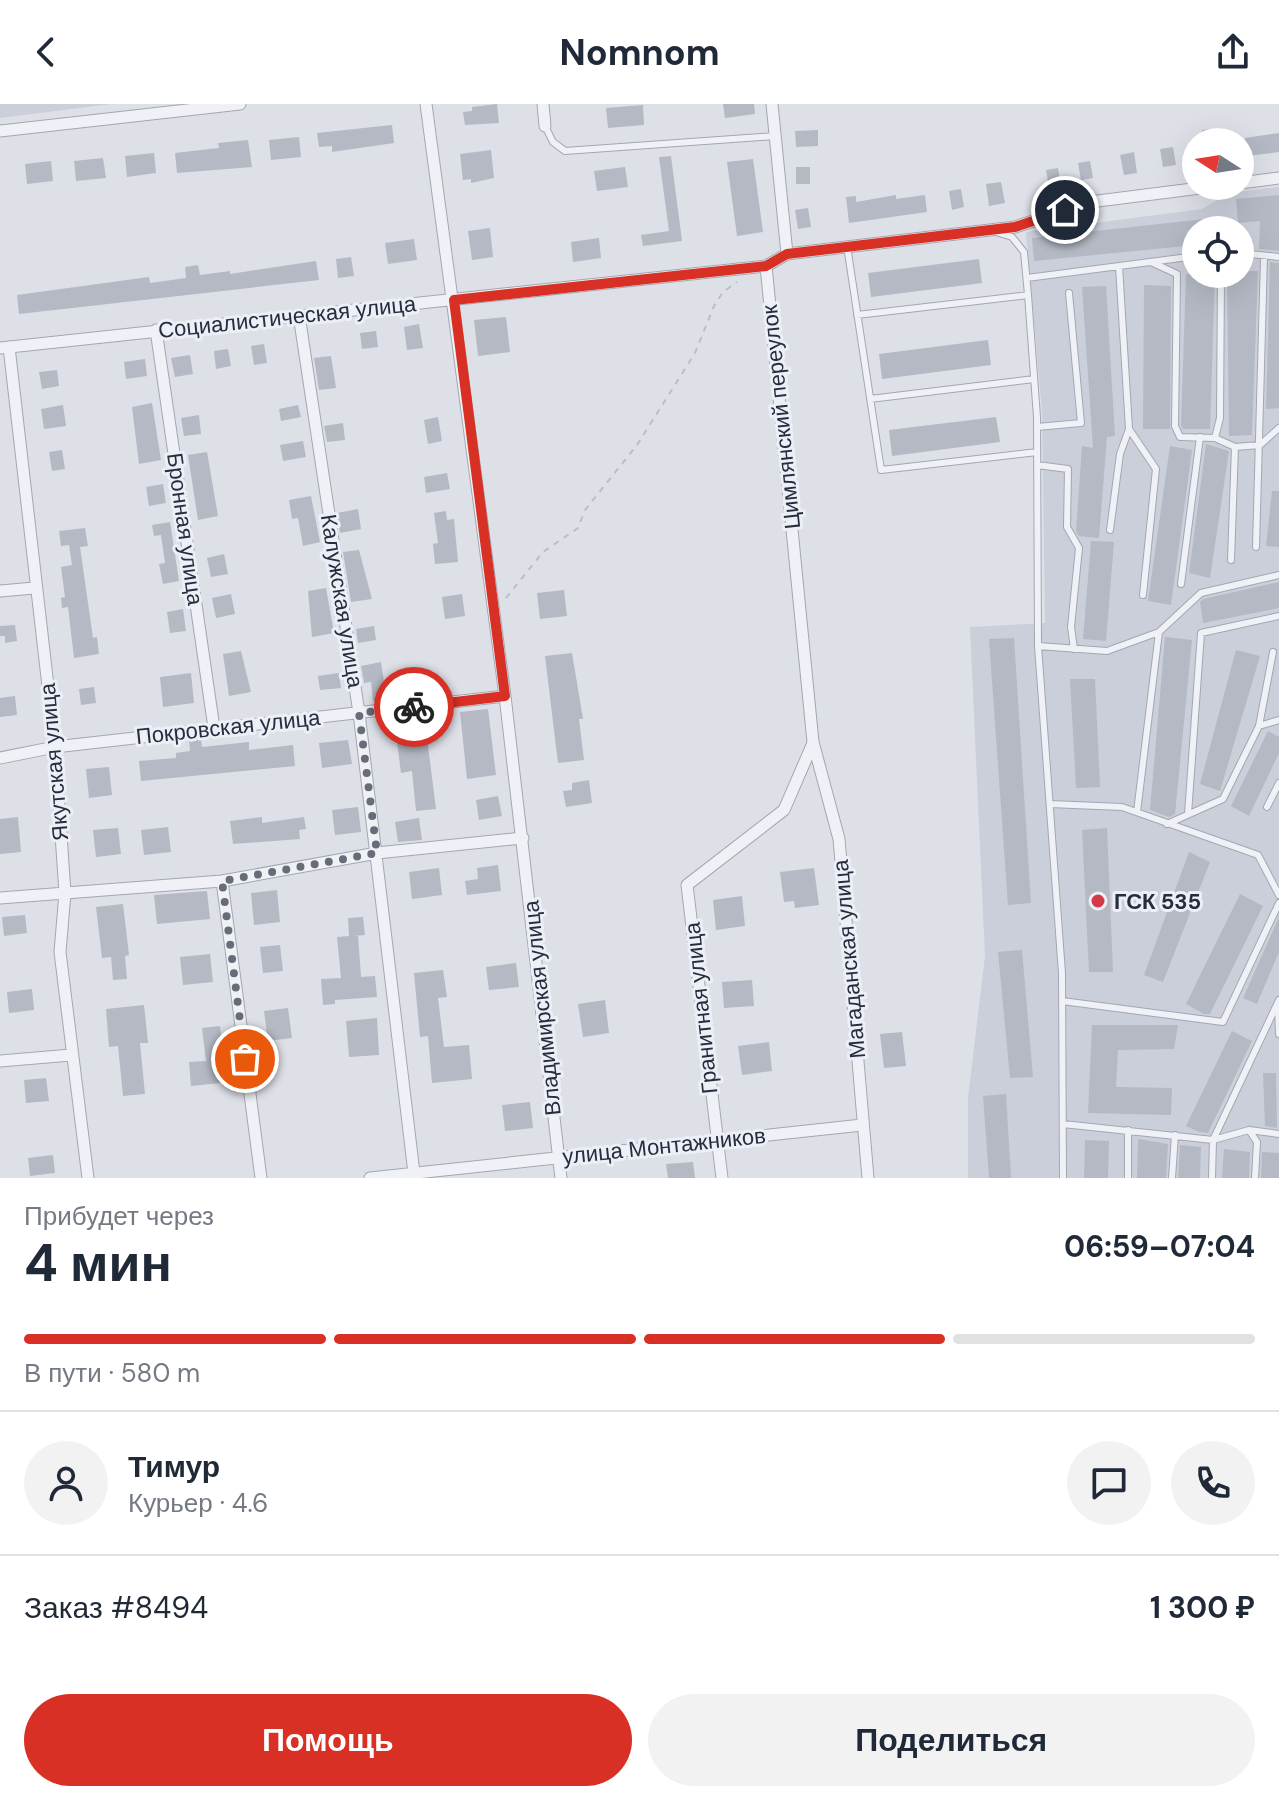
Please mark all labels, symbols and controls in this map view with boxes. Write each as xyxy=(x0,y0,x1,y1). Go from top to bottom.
text: Nomnom xyxy=(559,29,720,76)
icon: back xyxy=(24,30,68,74)
icon: share xyxy=(1211,30,1255,74)
north arrow xyxy=(1182,128,1254,200)
map controls xyxy=(1182,128,1254,288)
pin xyxy=(1031,176,1099,244)
icon: home xyxy=(1043,188,1087,232)
button: locate xyxy=(1182,216,1254,288)
street label: Социалистическая улица xyxy=(157,289,418,345)
street label: Цимлянский переулок xyxy=(755,303,807,531)
street label: Бронная улица xyxy=(160,451,210,608)
street label: Калужская улица xyxy=(314,512,370,691)
courier xyxy=(374,667,454,747)
street label: Якутская улица xyxy=(33,681,75,842)
icon: bike xyxy=(392,685,436,729)
street label: Покровская улица xyxy=(134,703,322,751)
street label: Магаданская улица xyxy=(826,858,872,1060)
place label: ГСК 535 xyxy=(1114,887,1201,916)
marker: ГСК 535 xyxy=(1089,892,1107,910)
street label: Владимирская улица xyxy=(516,898,568,1117)
street label: Гранитная улица xyxy=(677,920,724,1095)
pin xyxy=(211,1025,279,1093)
icon: bag xyxy=(223,1037,267,1081)
street label: улица Монтажников xyxy=(561,1121,767,1171)
text: Прибудет через xyxy=(24,1199,214,1233)
text: 06:59–07:04 xyxy=(1064,1227,1255,1266)
text: 4 мин xyxy=(24,1229,172,1297)
text: В пути · 580 m xyxy=(24,1356,200,1390)
button: person xyxy=(24,1441,108,1525)
button: chat xyxy=(1067,1441,1151,1525)
button: phone xyxy=(1171,1441,1255,1525)
text: Тимур xyxy=(128,1447,220,1486)
text: Курьер · 4.6 xyxy=(128,1486,268,1520)
text: Заказ #8494 xyxy=(24,1588,208,1627)
text: 1 300 ₽ xyxy=(1150,1588,1255,1627)
button: Помощь xyxy=(24,1694,632,1786)
button: Поделиться xyxy=(648,1694,1255,1786)

